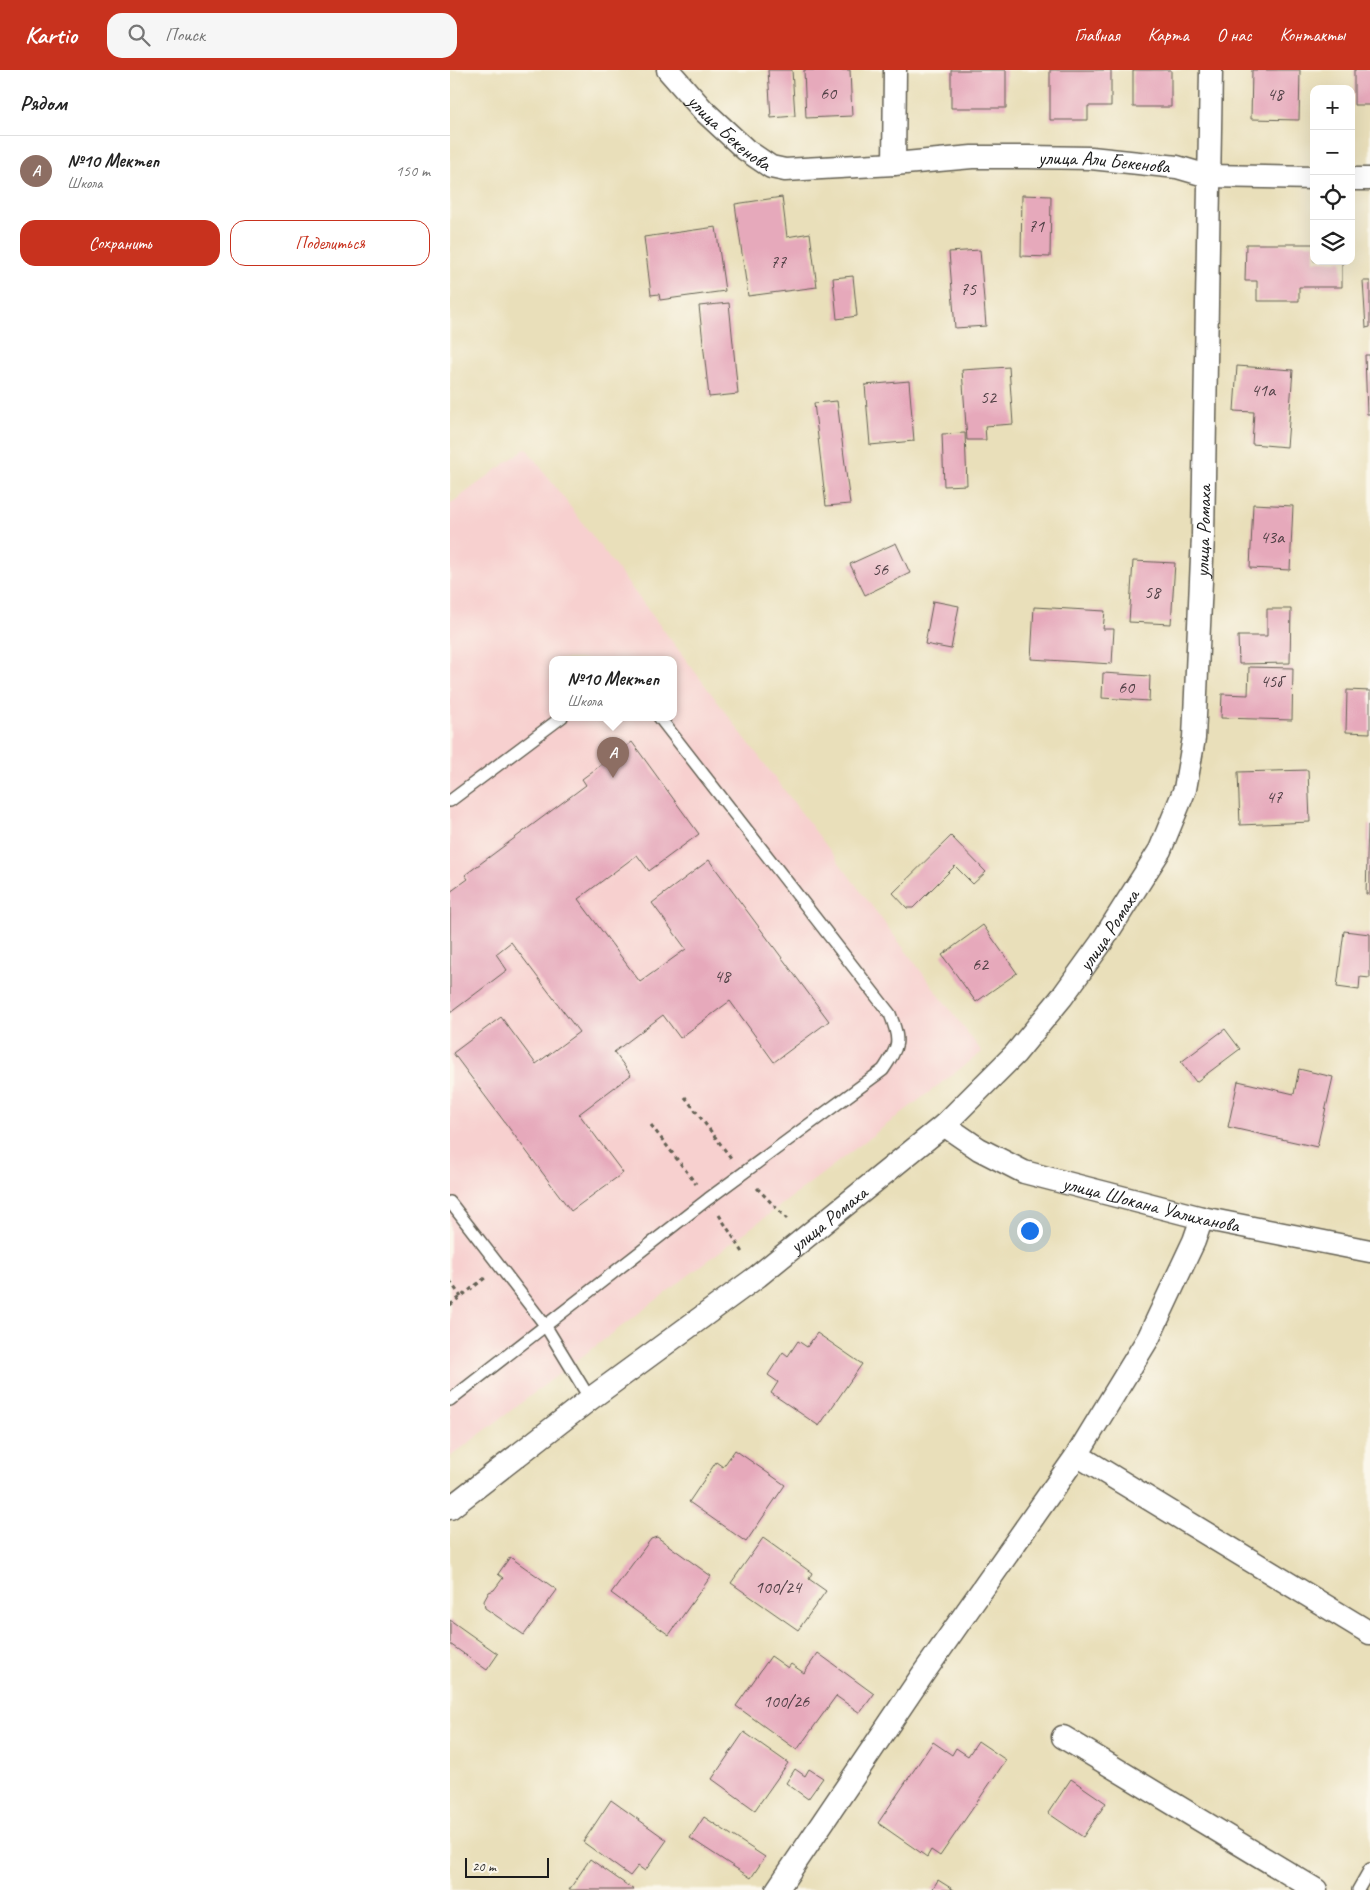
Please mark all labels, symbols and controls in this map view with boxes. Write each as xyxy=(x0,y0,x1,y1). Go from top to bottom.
search box xyxy=(107,13,457,58)
text: Kartio xyxy=(25,20,77,50)
icon: search xyxy=(125,21,153,49)
text: Поиск xyxy=(165,23,205,47)
text: Главная xyxy=(1075,24,1120,46)
text: Карта xyxy=(1148,24,1189,46)
text: О нас xyxy=(1217,24,1252,46)
text: Контакты xyxy=(1280,24,1345,46)
house number: 60 xyxy=(820,82,838,104)
house number: 48 xyxy=(1267,83,1285,105)
map controls xyxy=(1310,85,1355,265)
button: + xyxy=(1310,85,1355,130)
street label: улица Бекенова xyxy=(682,88,777,177)
text: Рядом xyxy=(20,90,67,116)
button: − xyxy=(1310,130,1355,175)
street label: улица Али Бекенова xyxy=(1037,145,1173,179)
text: №10 Мектеп xyxy=(67,149,159,173)
text: A xyxy=(32,161,40,181)
text: 150 m xyxy=(396,161,430,181)
text: Школа xyxy=(67,173,102,193)
button: locate xyxy=(1310,175,1355,220)
house number: 71 xyxy=(1028,215,1045,237)
button: Сохранить xyxy=(20,220,220,266)
button: Поделиться xyxy=(230,220,430,266)
button: layers xyxy=(1310,220,1355,265)
house number: 77 xyxy=(770,251,787,273)
house number: 75 xyxy=(960,278,977,300)
house number: 41а xyxy=(1251,379,1276,401)
house number: 52 xyxy=(980,386,998,408)
street label: улица Ромаха xyxy=(1189,483,1216,579)
house number: 43а xyxy=(1260,526,1285,548)
house number: 56 xyxy=(872,558,889,580)
house number: 58 xyxy=(1144,581,1162,603)
popup xyxy=(549,656,677,721)
text: №10 Мектеп xyxy=(567,667,659,691)
house number: 45б xyxy=(1260,670,1286,692)
house number: 60 xyxy=(1118,676,1136,698)
text: Школа xyxy=(567,691,602,711)
pin: A xyxy=(597,737,629,778)
house number: 47 xyxy=(1266,786,1283,808)
street label: улица Ромаха xyxy=(1072,883,1145,977)
house number: 62 xyxy=(972,953,990,975)
house number: 48 xyxy=(714,965,732,987)
street label: улица Шокана Уалиханова xyxy=(1059,1170,1243,1238)
street label: улица Ромаха xyxy=(783,1179,873,1259)
your location xyxy=(1017,1218,1043,1244)
house number: 100/24 xyxy=(755,1576,803,1598)
house number: 100/26 xyxy=(763,1690,810,1712)
scale bar xyxy=(465,1855,549,1878)
text: 20 m xyxy=(472,1858,496,1875)

